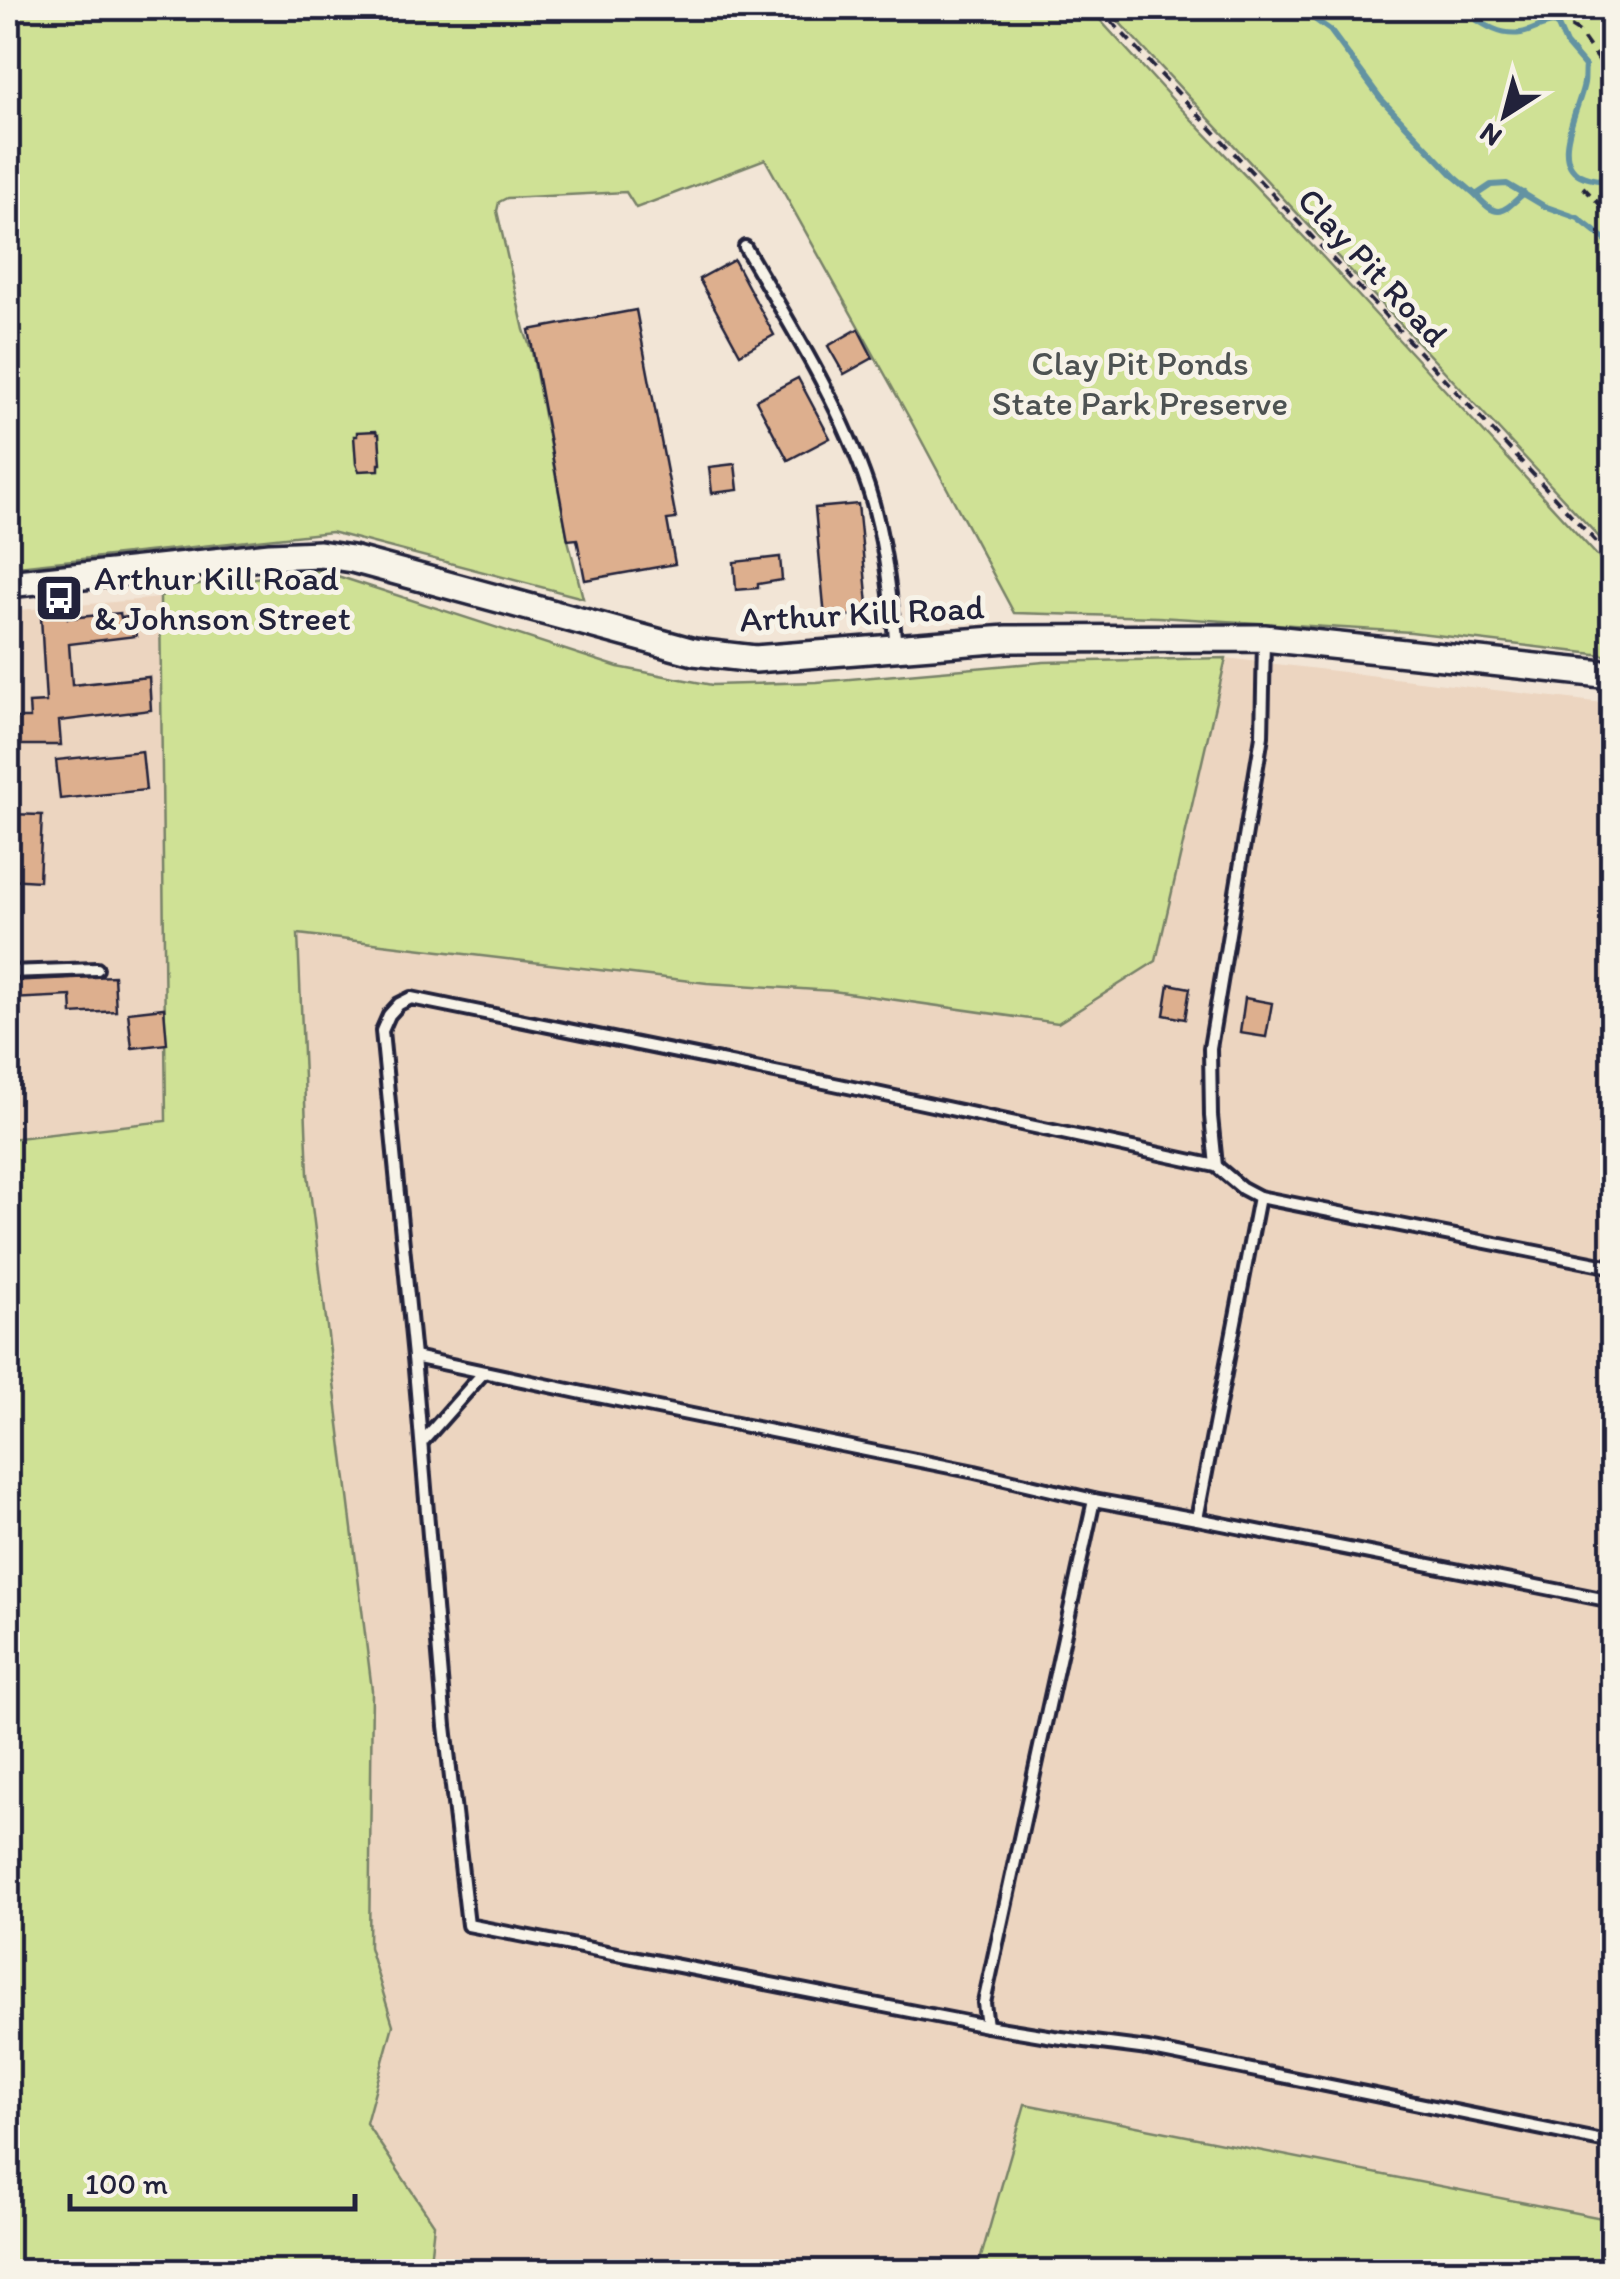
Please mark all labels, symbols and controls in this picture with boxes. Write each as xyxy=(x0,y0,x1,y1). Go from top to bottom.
north arrow xyxy=(1455,65,1555,165)
text: N xyxy=(1473,116,1508,155)
street label: Clay Pit Road xyxy=(1289,179,1457,355)
park label: Clay Pit Ponds State Park Preserve xyxy=(992,342,1288,424)
place label: Arthur Kill Road & Johnson Street xyxy=(94,557,351,639)
bus stop icon: Arthur Kill Road & Johnson Street xyxy=(33,572,85,624)
street label: Arthur Kill Road xyxy=(738,586,986,640)
scale bar xyxy=(70,2149,355,2211)
text: 100 m xyxy=(85,2165,168,2202)

